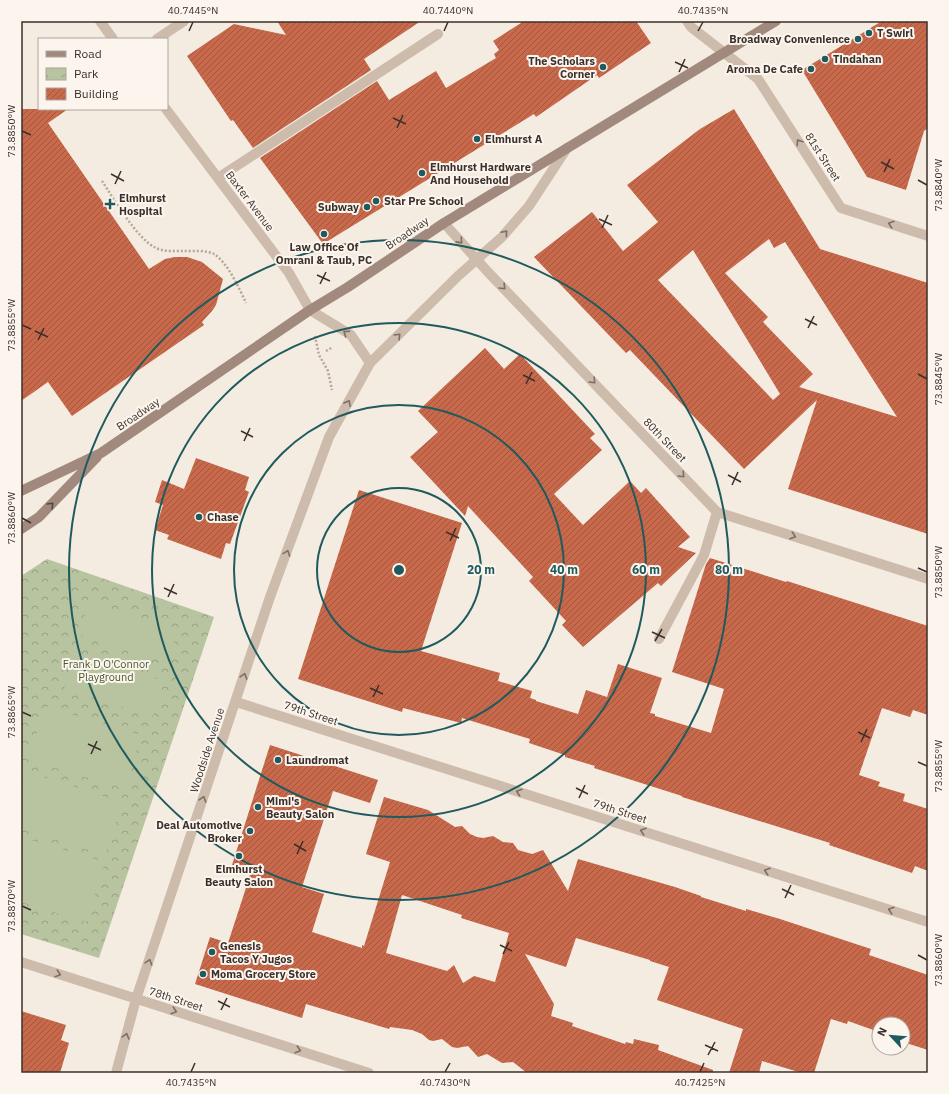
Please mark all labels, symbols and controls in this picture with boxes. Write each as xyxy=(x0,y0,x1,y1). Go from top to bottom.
text: 40.7445°N xyxy=(168,4,218,17)
text: 40.7440°N xyxy=(423,4,473,17)
text: 40.7435°N xyxy=(678,4,728,17)
place label: T Swirl xyxy=(877,26,914,40)
marker: T Swirl xyxy=(864,28,874,38)
place label: Broadway Convenience xyxy=(729,32,850,46)
marker: Broadway Convenience xyxy=(853,34,863,44)
legend xyxy=(38,38,168,110)
text: Road xyxy=(74,46,102,61)
place label: Tindahan xyxy=(833,52,881,66)
place label: The Scholars Corner xyxy=(528,54,596,81)
marker: Tindahan xyxy=(820,54,830,64)
marker: The Scholars Corner xyxy=(598,62,608,72)
place label: Aroma De Cafe xyxy=(726,62,803,76)
marker: Aroma De Cafe xyxy=(806,64,816,74)
text: Park xyxy=(74,66,99,81)
text: Building xyxy=(74,86,119,101)
text: 73.8850°W xyxy=(5,105,18,157)
street label: 81st Street xyxy=(802,130,844,184)
place label: Elmhurst A xyxy=(485,132,543,146)
marker: Elmhurst A xyxy=(472,134,482,144)
one-way arrow xyxy=(796,139,804,146)
text: 73.8840°W xyxy=(932,159,945,211)
place label: Elmhurst Hardware And Household xyxy=(430,160,531,187)
street label: Baxter Avenue xyxy=(223,168,277,234)
marker: Elmhurst Hardware And Household xyxy=(417,168,427,178)
place label: Elmhurst Hospital xyxy=(119,191,166,218)
place label: Star Pre School xyxy=(384,194,464,208)
marker: Star Pre School xyxy=(371,196,381,206)
marker: Elmhurst Hospital xyxy=(104,198,116,210)
place label: Subway xyxy=(318,200,359,214)
marker: Subway xyxy=(362,202,372,212)
street label: Broadway xyxy=(383,213,432,253)
one-way arrow xyxy=(888,220,895,229)
marker: Law Office Of Omrani & Taub, PC xyxy=(319,229,329,239)
one-way arrow xyxy=(501,230,508,238)
one-way arrow xyxy=(455,236,463,244)
place label: Law Office Of Omrani & Taub, PC xyxy=(276,240,372,267)
one-way arrow xyxy=(498,282,506,290)
text: 73.8855°W xyxy=(5,299,18,351)
one-way arrow xyxy=(344,331,351,338)
one-way arrow xyxy=(393,333,401,341)
text: 73.8845°W xyxy=(932,353,945,405)
one-way arrow xyxy=(588,376,595,384)
street label: Broadway xyxy=(114,394,163,434)
one-way arrow xyxy=(343,400,351,407)
street label: 80th Street xyxy=(640,415,690,465)
one-way arrow xyxy=(677,471,684,478)
text: 73.8860°W xyxy=(5,492,18,544)
one-way arrow xyxy=(46,502,54,510)
place label: Chase xyxy=(207,510,239,524)
marker: Chase xyxy=(194,512,204,522)
one-way arrow xyxy=(789,531,796,540)
text: 73.8850°W xyxy=(932,546,945,598)
one-way arrow xyxy=(282,550,290,557)
text: 20 m xyxy=(467,562,495,577)
text: 40 m xyxy=(550,562,578,577)
text: 60 m xyxy=(632,562,660,577)
text: 80 m xyxy=(715,562,743,577)
centre of rings xyxy=(392,563,406,577)
park label: Frank D O'Connor Playground xyxy=(63,657,149,684)
one-way arrow xyxy=(239,672,248,679)
text: 73.8865°W xyxy=(5,686,18,738)
street label: 79th Street xyxy=(282,698,340,728)
street label: Woodside Avenue xyxy=(187,706,227,794)
text: 73.8855°W xyxy=(932,740,945,792)
place label: Laundromat xyxy=(286,753,349,767)
marker: Laundromat xyxy=(273,755,283,765)
one-way arrow xyxy=(516,788,523,797)
place label: Mimi's Beauty Salon xyxy=(266,794,334,821)
one-way arrow xyxy=(198,796,207,803)
street label: 79th Street xyxy=(591,796,649,826)
marker: Mimi's Beauty Salon xyxy=(253,802,263,812)
place label: Deal Automotive Broker xyxy=(156,818,243,845)
marker: Deal Automotive Broker xyxy=(245,826,255,836)
one-way arrow xyxy=(640,828,647,836)
marker: Elmhurst Beauty Salon xyxy=(234,851,244,861)
place label: Elmhurst Beauty Salon xyxy=(205,862,273,889)
one-way arrow xyxy=(764,867,771,876)
text: 73.8870°W xyxy=(5,880,18,932)
one-way arrow xyxy=(888,906,895,915)
text: 73.8860°W xyxy=(932,934,945,986)
place label: Genesis Tacos Y Jugos xyxy=(220,939,293,966)
marker: Genesis Tacos Y Jugos xyxy=(207,947,217,957)
one-way arrow xyxy=(144,959,152,966)
place label: Moma Grocery Store xyxy=(211,967,316,981)
one-way arrow xyxy=(54,969,61,978)
marker: Moma Grocery Store xyxy=(198,969,208,979)
street label: 78th Street xyxy=(147,984,205,1014)
one-way arrow xyxy=(170,1006,177,1015)
north arrow xyxy=(871,1016,911,1056)
text: N xyxy=(874,1025,890,1038)
one-way arrow xyxy=(121,1033,130,1040)
one-way arrow xyxy=(294,1046,301,1054)
text: 40.7435°N xyxy=(166,1076,216,1089)
text: 40.7430°N xyxy=(420,1076,470,1089)
text: 40.7425°N xyxy=(675,1076,725,1089)

